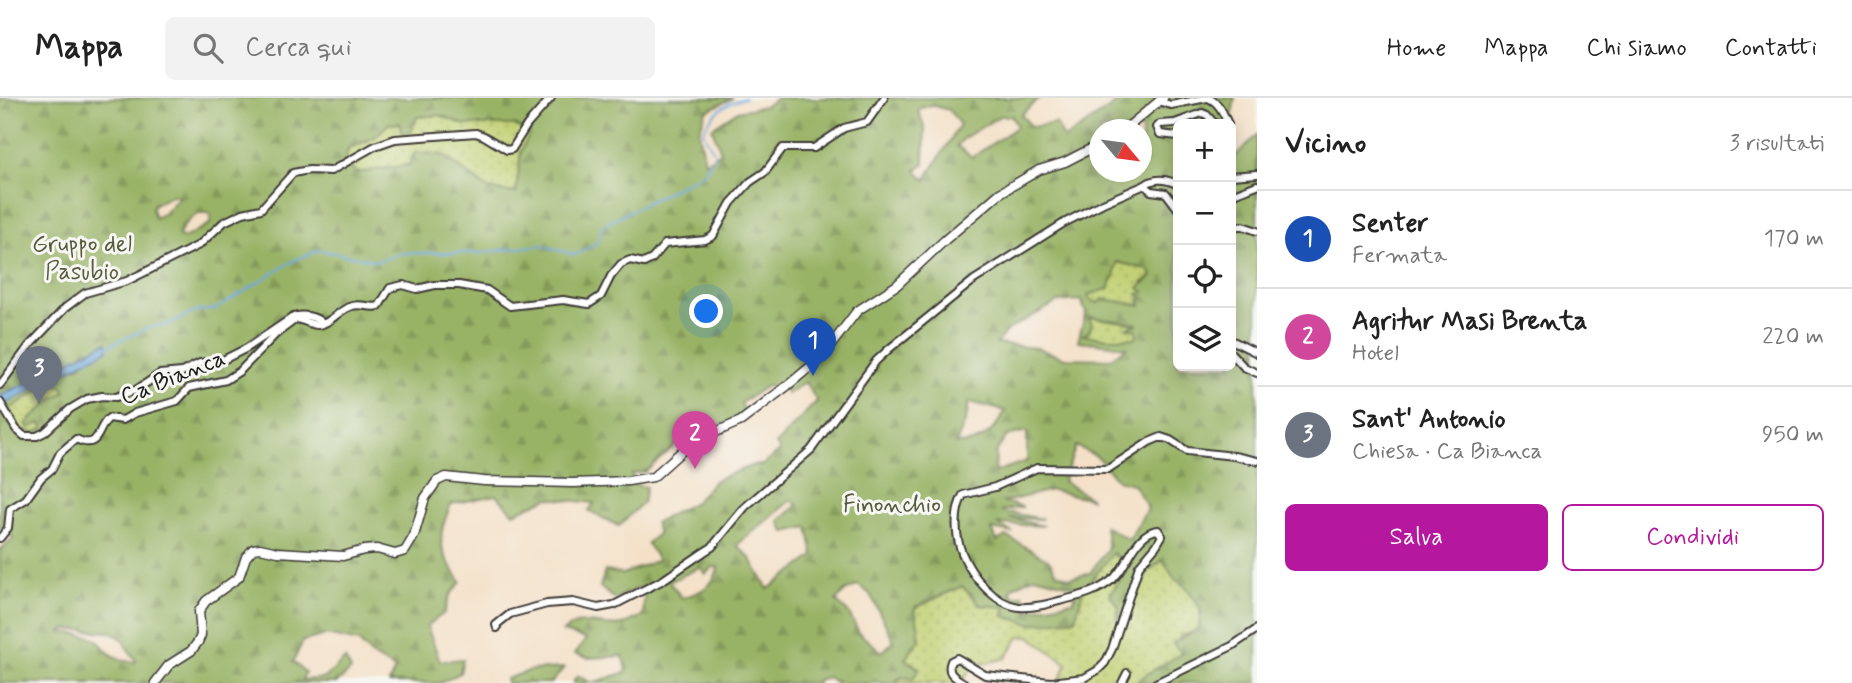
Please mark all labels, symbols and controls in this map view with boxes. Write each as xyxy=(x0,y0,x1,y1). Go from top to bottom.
search box xyxy=(165,17,655,80)
text: Mappa xyxy=(35,26,123,70)
icon: search xyxy=(189,29,227,67)
text: Cerca qui xyxy=(245,31,352,65)
text: Home xyxy=(1387,33,1446,64)
text: Mappa xyxy=(1484,33,1548,64)
text: Chi siamo xyxy=(1586,33,1687,64)
text: Contatti xyxy=(1725,33,1817,64)
north arrow xyxy=(1089,119,1152,182)
map controls xyxy=(1173,119,1236,371)
button: + xyxy=(1173,119,1236,182)
text: Vicino xyxy=(1285,124,1366,163)
text: 3 risultati xyxy=(1730,129,1824,159)
button: − xyxy=(1173,182,1236,245)
text: Senter xyxy=(1352,207,1429,241)
text: 1 xyxy=(1303,224,1313,254)
text: 170 m xyxy=(1764,224,1824,254)
park label: Gruppo del Pasubio xyxy=(32,229,132,288)
text: Fermata xyxy=(1352,241,1447,271)
button: locate xyxy=(1173,245,1236,308)
your location xyxy=(689,294,723,328)
text: Agritur Masi Brenta xyxy=(1352,305,1587,339)
button: layers xyxy=(1173,308,1236,371)
pin: 1 xyxy=(790,318,836,376)
text: 2 xyxy=(1302,322,1314,352)
text: 220 m xyxy=(1762,322,1824,352)
text: Hotel xyxy=(1352,339,1399,369)
street label: Ca Bianca xyxy=(116,343,230,413)
pin: 3 xyxy=(16,346,62,404)
text: Sant' Antonio xyxy=(1352,403,1506,437)
pin: 2 xyxy=(672,411,718,469)
text: 3 xyxy=(1303,420,1313,450)
text: 950 m xyxy=(1762,420,1824,450)
text: Chiesa · Ca Bianca xyxy=(1352,437,1542,467)
park label: Finonchio xyxy=(843,490,941,521)
button: Salva xyxy=(1285,504,1548,571)
button: Condividi xyxy=(1562,504,1824,571)

